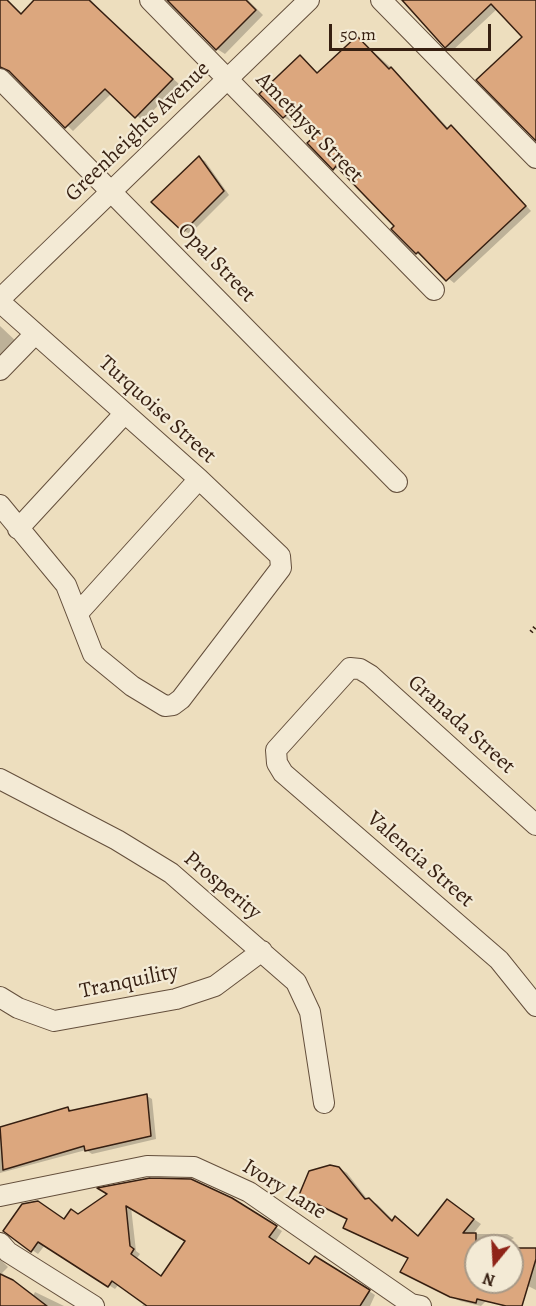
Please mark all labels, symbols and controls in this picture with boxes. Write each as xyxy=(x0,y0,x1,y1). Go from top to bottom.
scale bar xyxy=(332,12,494,50)
text: 50 m xyxy=(340,22,376,46)
street label: Greenheights Avenue xyxy=(60,56,216,208)
street label: Amethyst Street xyxy=(250,67,368,189)
street label: Opal Street xyxy=(171,218,261,308)
street label: Turquoise Street xyxy=(93,350,221,470)
street label: Granada Street xyxy=(402,670,520,780)
street label: Valencia Street xyxy=(361,806,479,914)
street label: Prosperity xyxy=(178,846,266,926)
street label: Tranquility xyxy=(77,959,181,1005)
street label: Ivory Lane xyxy=(237,1154,331,1226)
north arrow xyxy=(464,1234,524,1294)
text: N xyxy=(480,1267,498,1291)

